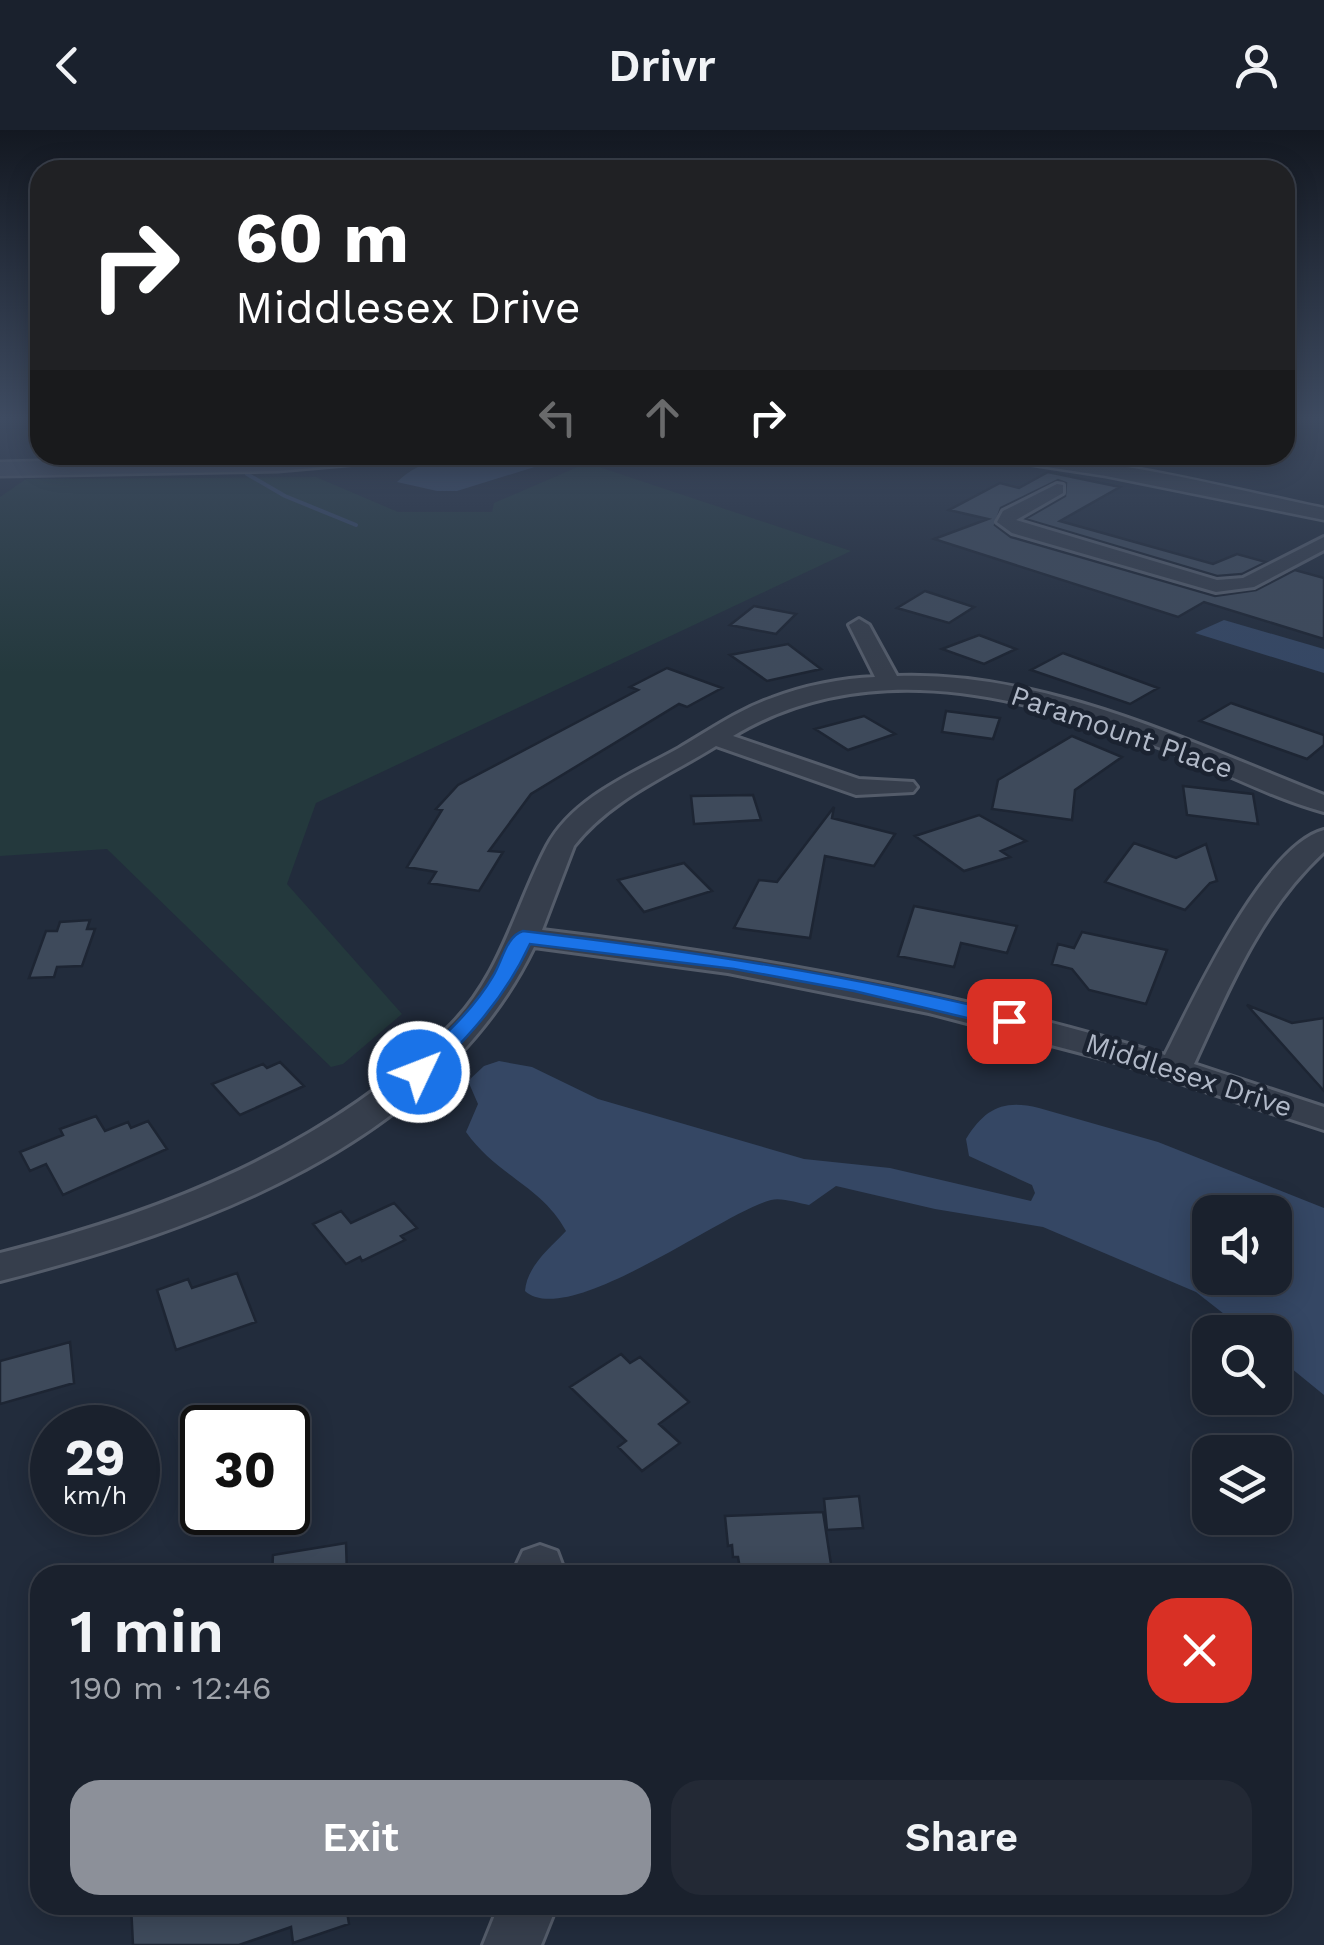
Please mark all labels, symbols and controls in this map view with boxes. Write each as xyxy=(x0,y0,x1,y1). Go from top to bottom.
icon: back xyxy=(40,38,95,93)
icon: person xyxy=(1229,38,1284,93)
text: Drivr xyxy=(608,39,716,92)
text: 60 m xyxy=(235,197,409,279)
icon: right xyxy=(70,200,200,330)
text: Middlesex Drive xyxy=(235,281,581,334)
icon: left xyxy=(530,390,585,445)
icon: ahead xyxy=(635,390,690,445)
icon: right xyxy=(740,390,795,445)
street label: Paramount Place xyxy=(1007,679,1237,785)
pin xyxy=(967,979,1052,1064)
icon: arrive xyxy=(982,994,1037,1049)
position arrow xyxy=(367,1020,471,1124)
street label: Middlesex Drive xyxy=(1082,1026,1296,1124)
map controls xyxy=(1192,1195,1292,1535)
button: sound xyxy=(1192,1195,1292,1295)
button: search xyxy=(1192,1315,1292,1415)
speed limit sign: 30 xyxy=(180,1405,310,1535)
text: 29 xyxy=(65,1428,125,1487)
button: layers xyxy=(1192,1435,1292,1535)
text: km/h xyxy=(63,1481,127,1510)
text: 1 min xyxy=(70,1596,224,1667)
button: close xyxy=(1147,1598,1252,1703)
text: 190 m · 12:46 xyxy=(70,1669,272,1707)
button: Exit xyxy=(70,1780,651,1895)
button: Share xyxy=(671,1780,1252,1895)

